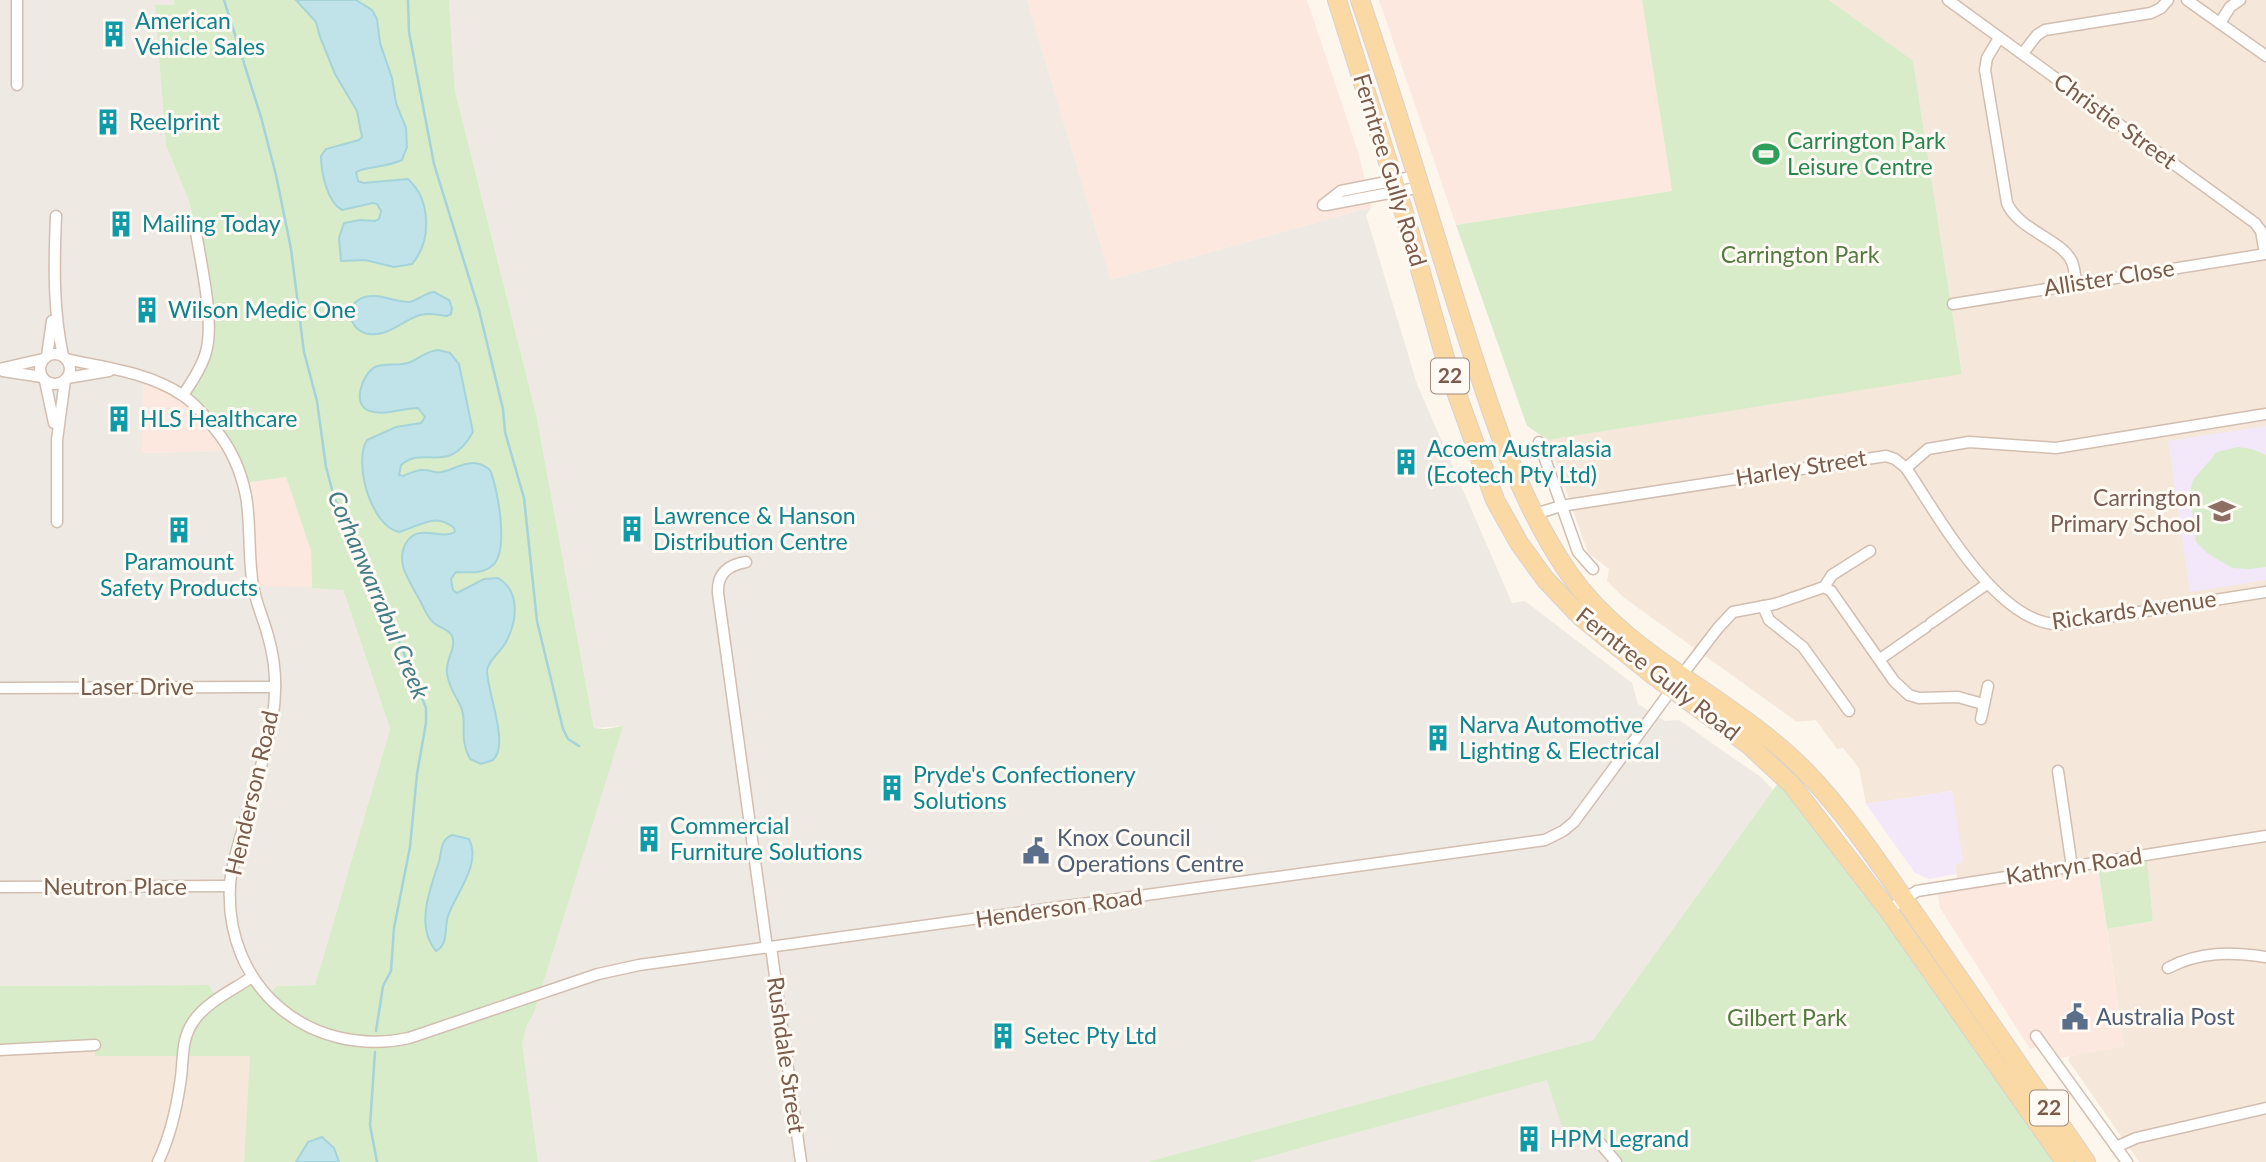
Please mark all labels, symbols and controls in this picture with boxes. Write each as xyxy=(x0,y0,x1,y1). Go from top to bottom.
place label: American Vehicle Sales xyxy=(135,6,265,60)
building icon: American Vehicle Sales xyxy=(99,19,129,49)
street label: Christie Street xyxy=(2049,66,2183,175)
street label: Ferntree Gully Road xyxy=(1348,70,1434,269)
building icon: Reelprint xyxy=(93,107,123,137)
place label: Reelprint xyxy=(129,107,221,135)
place label: Carrington Park Leisure Centre xyxy=(1787,126,1946,180)
sports icon: Carrington Park Leisure Centre xyxy=(1751,139,1781,169)
building icon: Mailing Today xyxy=(106,209,136,239)
place label: Mailing Today xyxy=(142,209,281,237)
park label: Carrington Park xyxy=(1721,240,1880,268)
street label: Allister Close xyxy=(2042,253,2176,301)
building icon: Wilson Medic One xyxy=(132,295,162,325)
place label: Wilson Medic One xyxy=(168,295,356,323)
road number: 22 xyxy=(1431,358,1469,394)
building icon: HLS Healthcare xyxy=(104,404,134,434)
place label: HLS Healthcare xyxy=(140,404,297,432)
place label: Acoem Australasia (Ecotech Pty Ltd) xyxy=(1427,434,1612,488)
street label: Harley Street xyxy=(1733,443,1869,491)
building icon: Acoem Australasia (Ecotech Pty Ltd) xyxy=(1391,447,1421,477)
place label: Carrington Primary School xyxy=(2050,483,2201,537)
water label: Corhanwarrabul Creek xyxy=(322,486,437,704)
school or university icon: Carrington Primary School xyxy=(2207,496,2237,526)
place label: Lawrence & Hanson Distribution Centre xyxy=(653,501,856,555)
building icon: Lawrence & Hanson Distribution Centre xyxy=(617,514,647,544)
building icon: Paramount Safety Products xyxy=(164,515,194,545)
place label: Paramount Safety Products xyxy=(100,547,258,601)
street label: Rickards Avenue xyxy=(2050,584,2218,634)
street label: Ferntree Gully Road xyxy=(1571,601,1746,746)
street label: Laser Drive xyxy=(80,672,194,700)
street label: Henderson Road xyxy=(218,708,284,878)
place label: Narva Automotive Lighting & Electrical xyxy=(1459,710,1660,764)
building icon: Narva Automotive Lighting & Electrical xyxy=(1423,723,1453,753)
place label: Pryde's Confectionery Solutions xyxy=(913,760,1136,814)
building icon: Pryde's Confectionery Solutions xyxy=(877,773,907,803)
place label: Commercial Furniture Solutions xyxy=(670,811,862,865)
place label: Knox Council Operations Centre xyxy=(1057,823,1244,877)
building icon: Commercial Furniture Solutions xyxy=(634,824,664,854)
public building icon: Knox Council Operations Centre xyxy=(1021,836,1051,866)
street label: Kathryn Road xyxy=(2004,840,2144,890)
street label: Neutron Place xyxy=(43,872,187,900)
street label: Henderson Road xyxy=(974,881,1144,933)
street label: Rushdale Street xyxy=(762,975,812,1136)
public building icon: Australia Post xyxy=(2060,1002,2090,1032)
place label: Australia Post xyxy=(2096,1002,2235,1030)
park label: Gilbert Park xyxy=(1727,1003,1847,1031)
building icon: Setec Pty Ltd xyxy=(988,1021,1018,1051)
place label: Setec Pty Ltd xyxy=(1024,1021,1157,1049)
road number: 22 xyxy=(2030,1090,2068,1126)
building icon: HPM Legrand xyxy=(1514,1124,1544,1154)
place label: HPM Legrand xyxy=(1550,1124,1689,1152)

